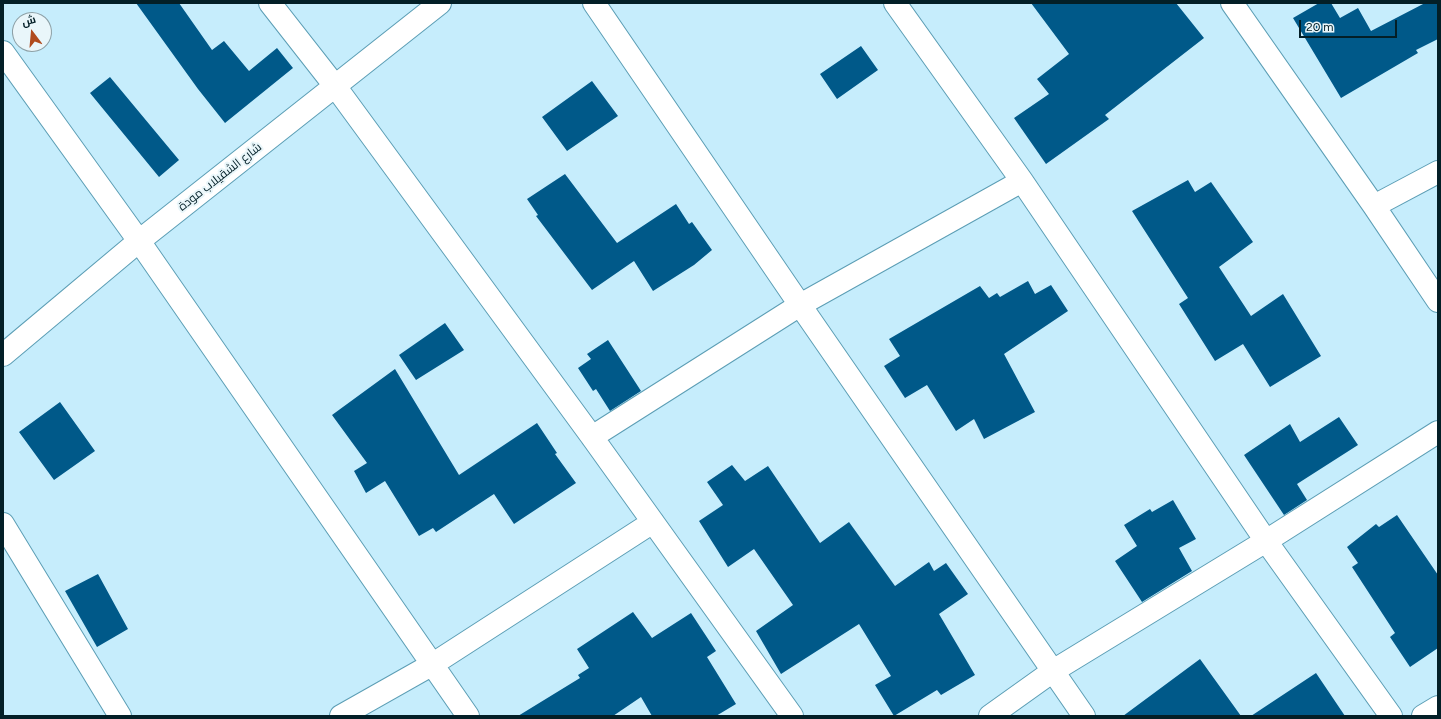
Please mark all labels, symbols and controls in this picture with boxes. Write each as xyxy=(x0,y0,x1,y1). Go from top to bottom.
north arrow xyxy=(12,12,52,52)
scale bar xyxy=(1301,12,1399,38)
text: ش xyxy=(20,13,37,29)
text: 20 m xyxy=(1306,20,1334,34)
street label: شارع الشقيلاب مودة xyxy=(175,140,265,214)

